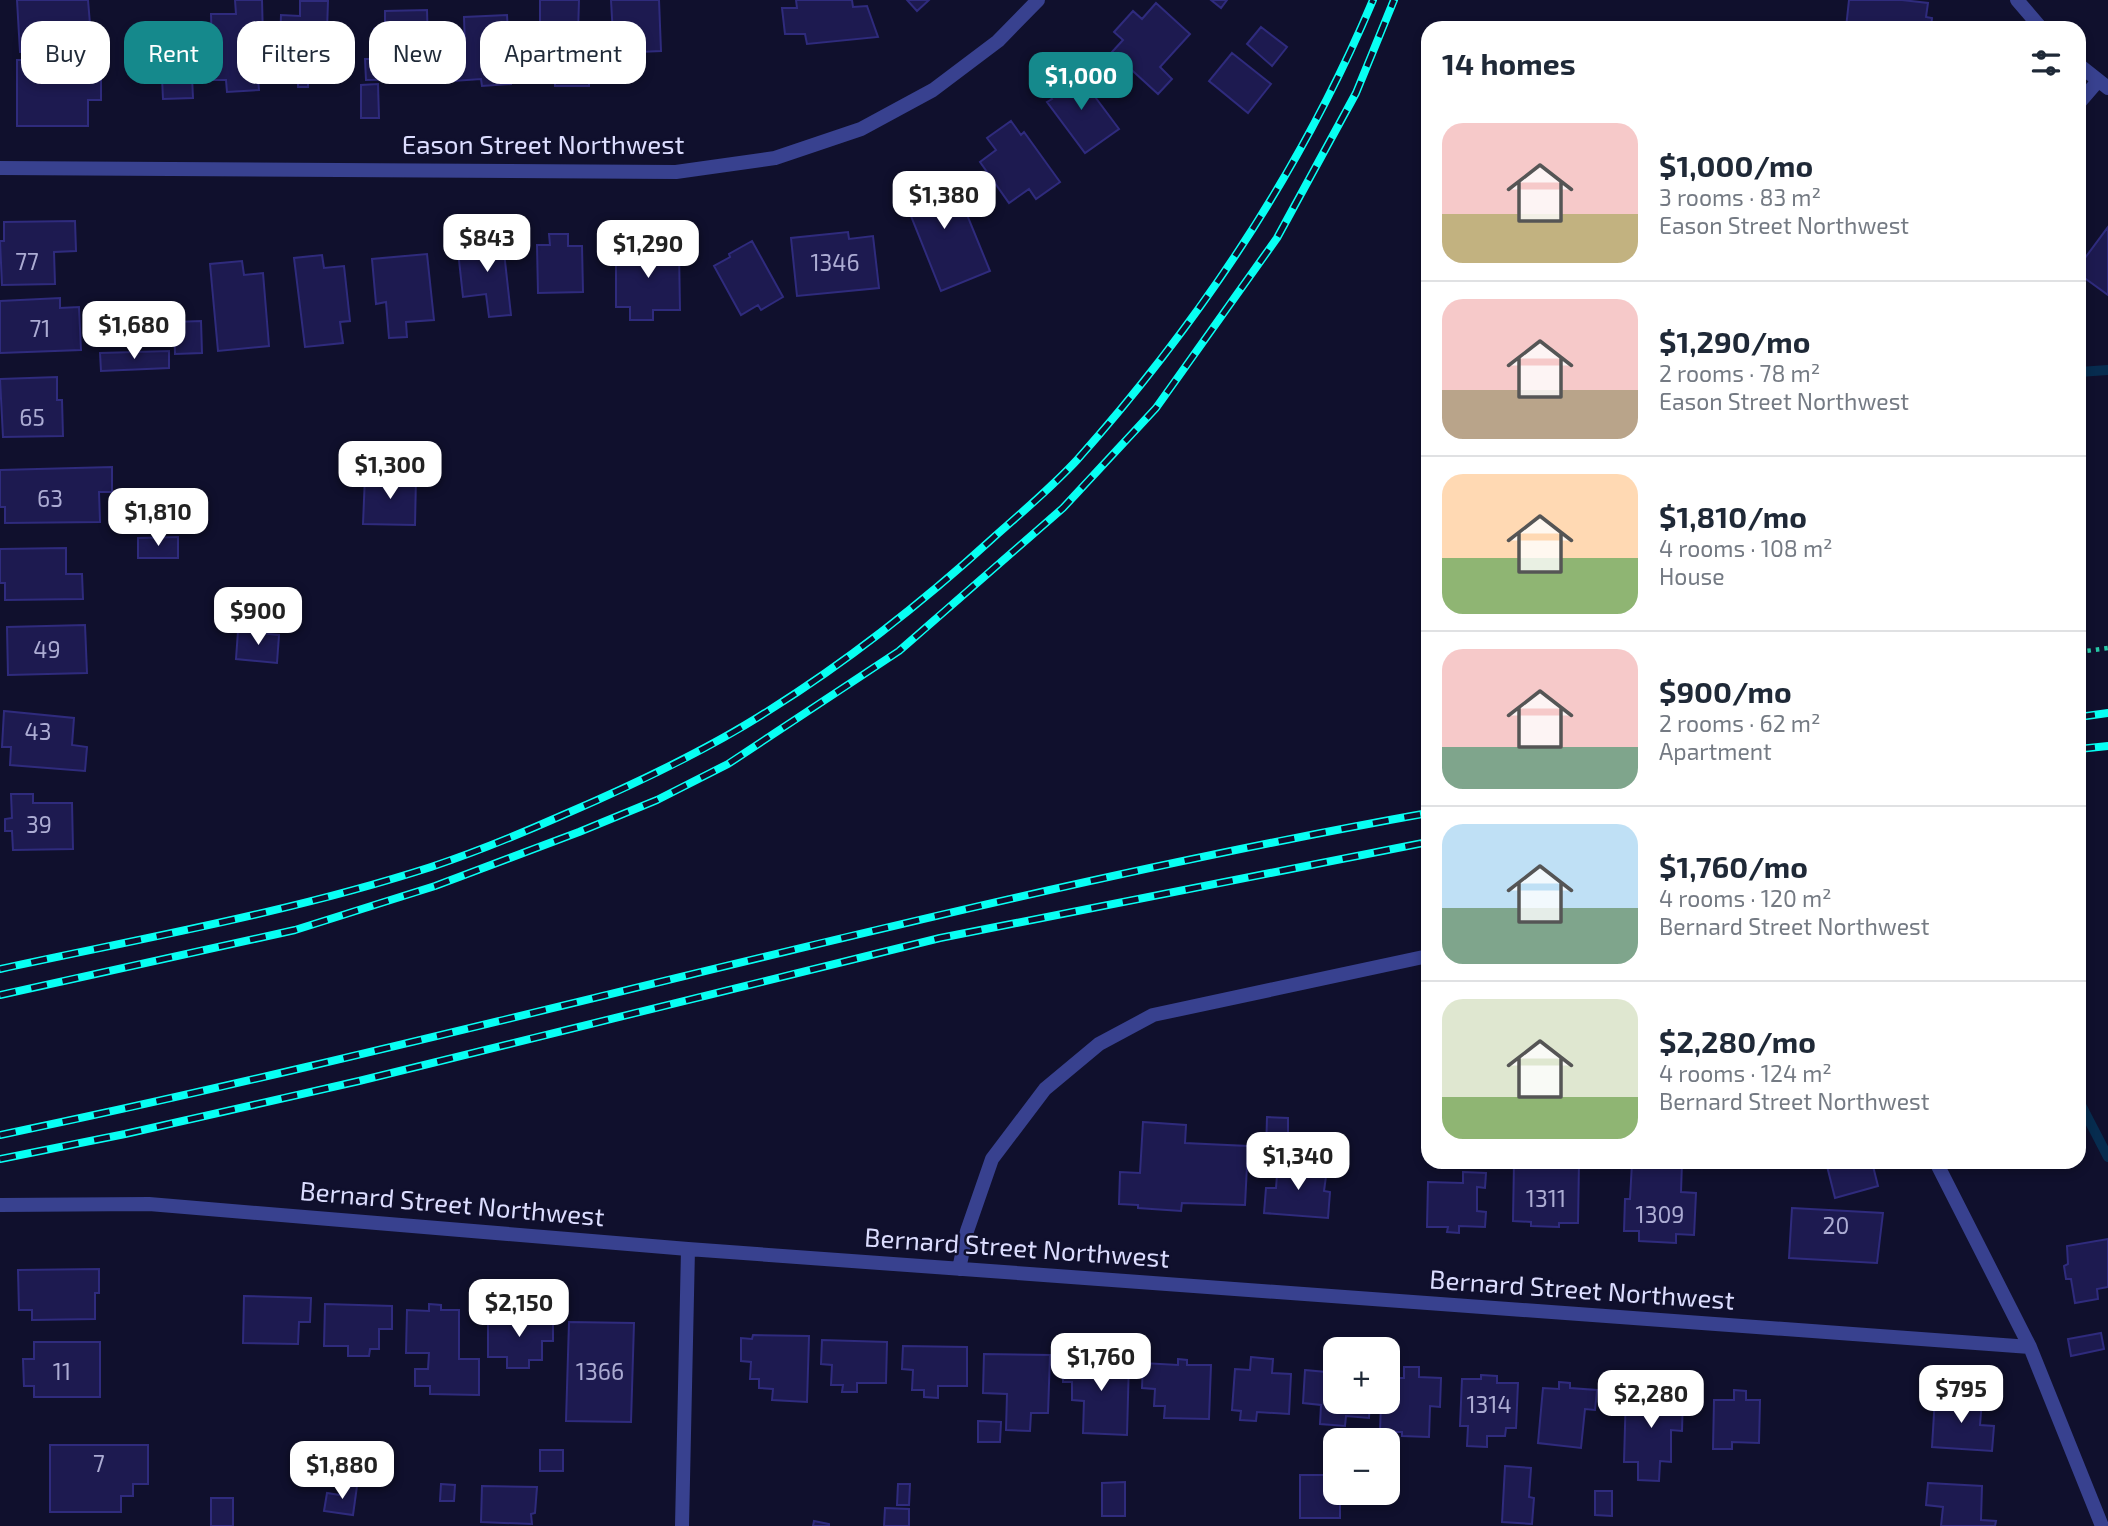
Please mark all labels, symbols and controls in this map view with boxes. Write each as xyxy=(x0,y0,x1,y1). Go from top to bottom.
chip: Buy xyxy=(21,21,110,84)
chip: Rent xyxy=(124,21,223,84)
chip: Filters xyxy=(237,21,355,84)
chip: New xyxy=(369,21,466,84)
chip: Apartment xyxy=(480,21,646,84)
icon: filters xyxy=(2027,44,2065,82)
text: 14 homes xyxy=(1442,45,1576,81)
pin: $1,000 xyxy=(1024,52,1138,112)
text: $1,000 xyxy=(1045,61,1117,89)
street label: Eason Street Northwest xyxy=(402,128,684,159)
text: $1,000/mo xyxy=(1659,147,1813,183)
icon: home xyxy=(1498,151,1582,235)
pin: $1,380 xyxy=(887,172,1001,231)
text: $1,380 xyxy=(909,180,979,208)
text: 3 rooms · 83 m² xyxy=(1659,183,1821,211)
text: Eason Street Northwest xyxy=(1659,211,1909,239)
pin: $843 xyxy=(446,215,528,274)
pin: $1,290 xyxy=(591,220,705,280)
text: $843 xyxy=(459,223,515,251)
text: $1,290 xyxy=(613,229,683,257)
house number: 77 xyxy=(15,247,39,275)
house number: 1346 xyxy=(810,248,860,276)
pin: $1,680 xyxy=(77,302,191,361)
text: $1,680 xyxy=(98,310,170,338)
house number: 71 xyxy=(30,314,50,342)
text: $1,290/mo xyxy=(1659,323,1810,359)
icon: home xyxy=(1498,327,1582,411)
text: 2 rooms · 78 m² xyxy=(1659,359,1820,387)
text: Eason Street Northwest xyxy=(1659,387,1909,415)
house number: 65 xyxy=(19,403,45,431)
pin: $1,300 xyxy=(333,442,447,501)
text: $1,300 xyxy=(355,450,425,478)
house number: 63 xyxy=(37,484,63,512)
pin: $1,810 xyxy=(101,489,215,548)
text: $1,810 xyxy=(124,497,192,525)
text: $1,810/mo xyxy=(1659,498,1807,534)
icon: home xyxy=(1498,502,1582,586)
text: 4 rooms · 108 m² xyxy=(1659,534,1833,562)
text: House xyxy=(1659,562,1725,590)
pin: $900 xyxy=(217,588,299,647)
text: $900 xyxy=(230,596,286,624)
house number: 49 xyxy=(33,635,61,663)
text: $900/mo xyxy=(1659,673,1792,709)
icon: home xyxy=(1498,677,1582,761)
text: 2 rooms · 62 m² xyxy=(1659,709,1821,737)
house number: 43 xyxy=(25,717,51,745)
text: Apartment xyxy=(1659,737,1772,765)
house number: 39 xyxy=(26,810,52,838)
text: $1,760/mo xyxy=(1659,848,1808,884)
icon: home xyxy=(1498,852,1582,936)
text: 4 rooms · 120 m² xyxy=(1659,884,1832,912)
text: Bernard Street Northwest xyxy=(1659,912,1929,940)
text: $2,280/mo xyxy=(1659,1023,1816,1059)
icon: home xyxy=(1498,1027,1582,1111)
text: 4 rooms · 124 m² xyxy=(1659,1059,1832,1087)
text: Bernard Street Northwest xyxy=(1659,1087,1929,1115)
pin: $1,340 xyxy=(1241,1132,1355,1192)
text: $1,340 xyxy=(1262,1141,1334,1169)
street label: Bernard Street Northwest xyxy=(298,1174,606,1231)
house number: 1311 xyxy=(1526,1184,1566,1212)
house number: 1309 xyxy=(1636,1200,1684,1228)
house number: 20 xyxy=(1823,1211,1849,1239)
street label: Bernard Street Northwest xyxy=(864,1220,1171,1273)
street label: Bernard Street Northwest xyxy=(1429,1262,1736,1315)
pin: $2,150 xyxy=(462,1280,576,1339)
text: $2,150 xyxy=(485,1288,553,1316)
pin: $1,760 xyxy=(1044,1334,1158,1393)
map controls xyxy=(1323,1337,1400,1505)
button: + xyxy=(1323,1337,1400,1414)
text: $1,760 xyxy=(1067,1342,1135,1370)
house number: 11 xyxy=(53,1357,71,1385)
house number: 1366 xyxy=(576,1357,624,1385)
pin: $795 xyxy=(1920,1366,2002,1425)
pin: $2,280 xyxy=(1594,1370,1708,1430)
text: $795 xyxy=(1935,1374,1987,1402)
text: $2,280 xyxy=(1614,1379,1688,1407)
house number: 1314 xyxy=(1466,1390,1512,1418)
button: − xyxy=(1323,1428,1400,1505)
pin: $1,880 xyxy=(285,1442,399,1501)
house number: 7 xyxy=(93,1449,105,1477)
text: $1,880 xyxy=(306,1450,378,1478)

